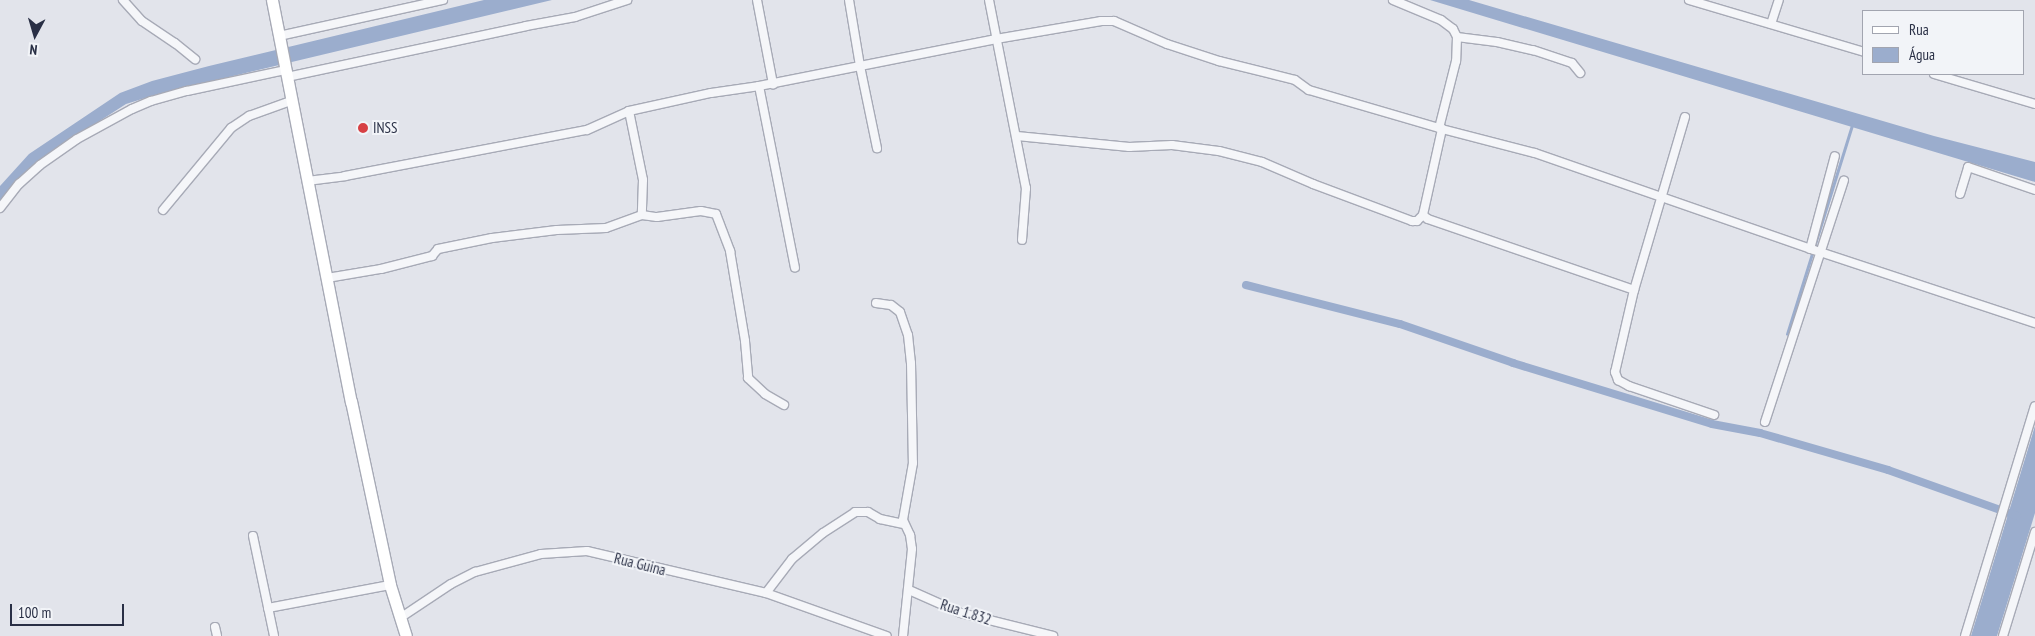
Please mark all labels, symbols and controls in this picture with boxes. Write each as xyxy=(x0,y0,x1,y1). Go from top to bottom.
north arrow xyxy=(10,10,60,60)
legend xyxy=(1862,10,2025,75)
text: Rua xyxy=(1909,20,1929,39)
text: N xyxy=(29,41,38,59)
text: Água xyxy=(1909,45,1935,64)
place label: INSS xyxy=(373,119,397,137)
marker: INSS xyxy=(357,122,369,134)
street label: Rua Guina xyxy=(612,549,668,579)
scale bar xyxy=(12,594,126,626)
street label: Rua 1.832 xyxy=(938,595,994,629)
text: 100 m xyxy=(18,603,51,622)

